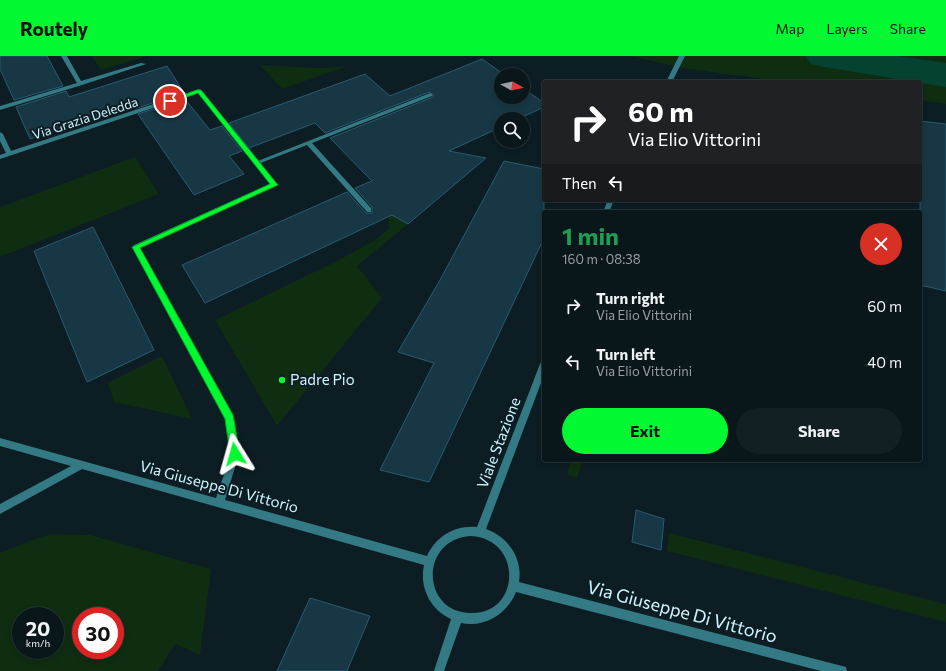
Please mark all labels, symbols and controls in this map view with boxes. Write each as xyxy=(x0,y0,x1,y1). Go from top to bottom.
text: Routely xyxy=(20,17,88,40)
text: Map xyxy=(776,20,804,37)
text: Layers xyxy=(826,20,868,37)
text: Share xyxy=(890,20,926,37)
north arrow xyxy=(494,68,530,104)
map controls xyxy=(494,68,530,148)
pin xyxy=(153,84,187,118)
icon: arrive xyxy=(159,90,181,112)
street label: Via Grazia Deledda xyxy=(30,93,140,143)
text: 60 m xyxy=(628,94,694,128)
icon: right xyxy=(562,96,614,148)
button: search xyxy=(494,112,530,148)
text: Via Elio Vittorini xyxy=(628,128,761,150)
icon: left xyxy=(605,172,627,194)
text: Then xyxy=(562,174,597,192)
text: 1 min xyxy=(562,221,619,250)
button: close xyxy=(860,223,902,265)
text: 160 m · 08:38 xyxy=(562,251,641,267)
text: Turn right xyxy=(596,289,665,307)
icon: right xyxy=(562,295,584,317)
text: 60 m xyxy=(867,297,902,315)
text: Via Elio Vittorini xyxy=(596,307,692,323)
text: Turn left xyxy=(596,345,655,363)
icon: left xyxy=(562,351,584,373)
text: 40 m xyxy=(867,353,902,371)
text: Via Elio Vittorini xyxy=(596,363,692,379)
place label: Padre Pio xyxy=(290,370,355,388)
marker: Padre Pio xyxy=(277,375,287,385)
street label: Viale Stazione xyxy=(472,395,524,491)
button: Exit xyxy=(562,408,728,454)
button: Share xyxy=(736,408,902,454)
position arrow xyxy=(214,433,256,475)
street label: Via Giuseppe Di Vittorio xyxy=(138,456,300,516)
street label: Via Giuseppe Di Vittorio xyxy=(585,575,780,647)
speed limit sign: 30 xyxy=(72,607,124,659)
text: 20 xyxy=(26,616,50,640)
text: km/h xyxy=(26,637,50,649)

